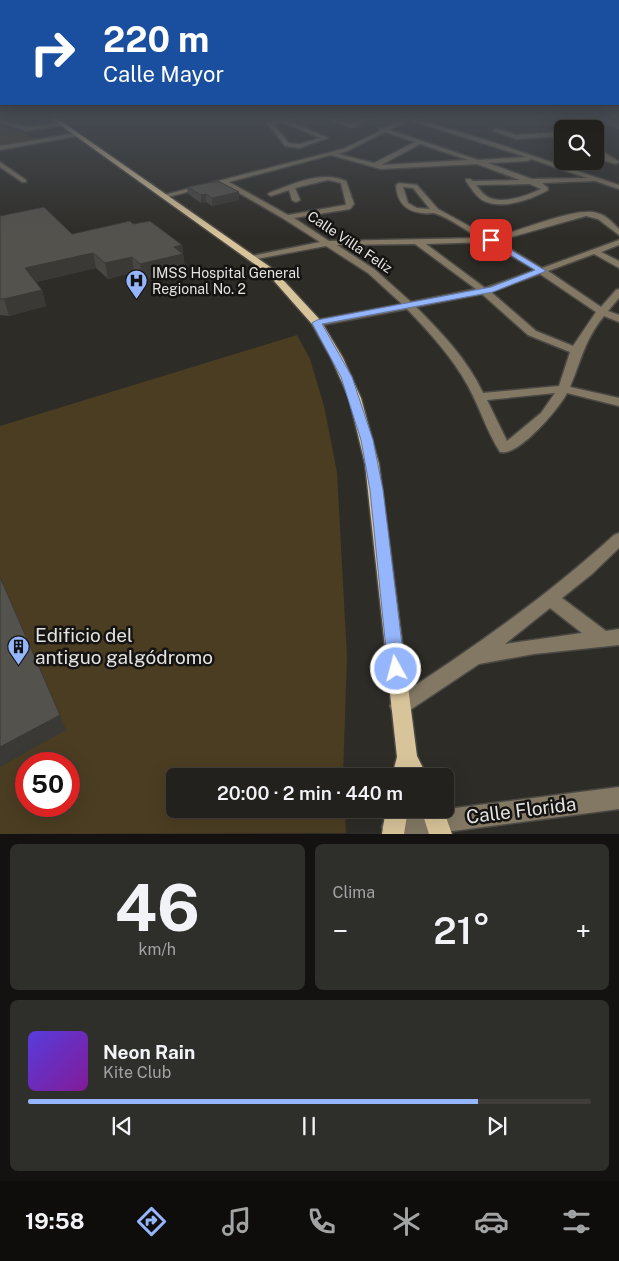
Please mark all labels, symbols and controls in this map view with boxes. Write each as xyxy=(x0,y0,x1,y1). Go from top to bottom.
text: 220 m xyxy=(103,19,209,60)
icon: right xyxy=(20,20,85,85)
text: Calle Mayor xyxy=(103,61,224,87)
map controls xyxy=(554,120,604,170)
button: search xyxy=(554,120,604,170)
street label: Calle Villa Feliz xyxy=(305,208,396,276)
pin xyxy=(470,219,512,261)
icon: arrive xyxy=(477,226,505,254)
place label: IMSS Hospital General Regional No. 2 xyxy=(152,265,300,297)
hospital icon: IMSS Hospital General Regional No. 2 xyxy=(124,269,148,300)
place label: Edificio del antiguo galgódromo xyxy=(35,624,213,668)
building icon: Edificio del antiguo galgódromo xyxy=(7,634,31,665)
position arrow xyxy=(369,642,421,694)
speed limit sign: 50 xyxy=(15,752,80,817)
text: 20:00 · 2 min · 440 m xyxy=(217,782,403,804)
street label: Calle Florida xyxy=(465,792,577,828)
text: 46 xyxy=(114,869,200,946)
text: Clima xyxy=(333,883,375,902)
text: 21° xyxy=(433,908,490,953)
text: − xyxy=(333,914,348,947)
text: + xyxy=(575,914,591,947)
text: km/h xyxy=(138,940,176,959)
text: Neon Rain xyxy=(103,1041,195,1063)
text: Kite Club xyxy=(103,1063,171,1082)
icon: previous xyxy=(108,1112,136,1140)
icon: pause xyxy=(295,1112,323,1140)
icon: next xyxy=(483,1112,511,1140)
icon: directions xyxy=(134,1204,169,1239)
icon: music xyxy=(219,1204,254,1239)
icon: phone xyxy=(304,1204,339,1239)
icon: climate xyxy=(389,1204,424,1239)
icon: car xyxy=(474,1204,509,1239)
icon: filters xyxy=(559,1204,594,1239)
text: 19:58 xyxy=(25,1208,84,1234)

